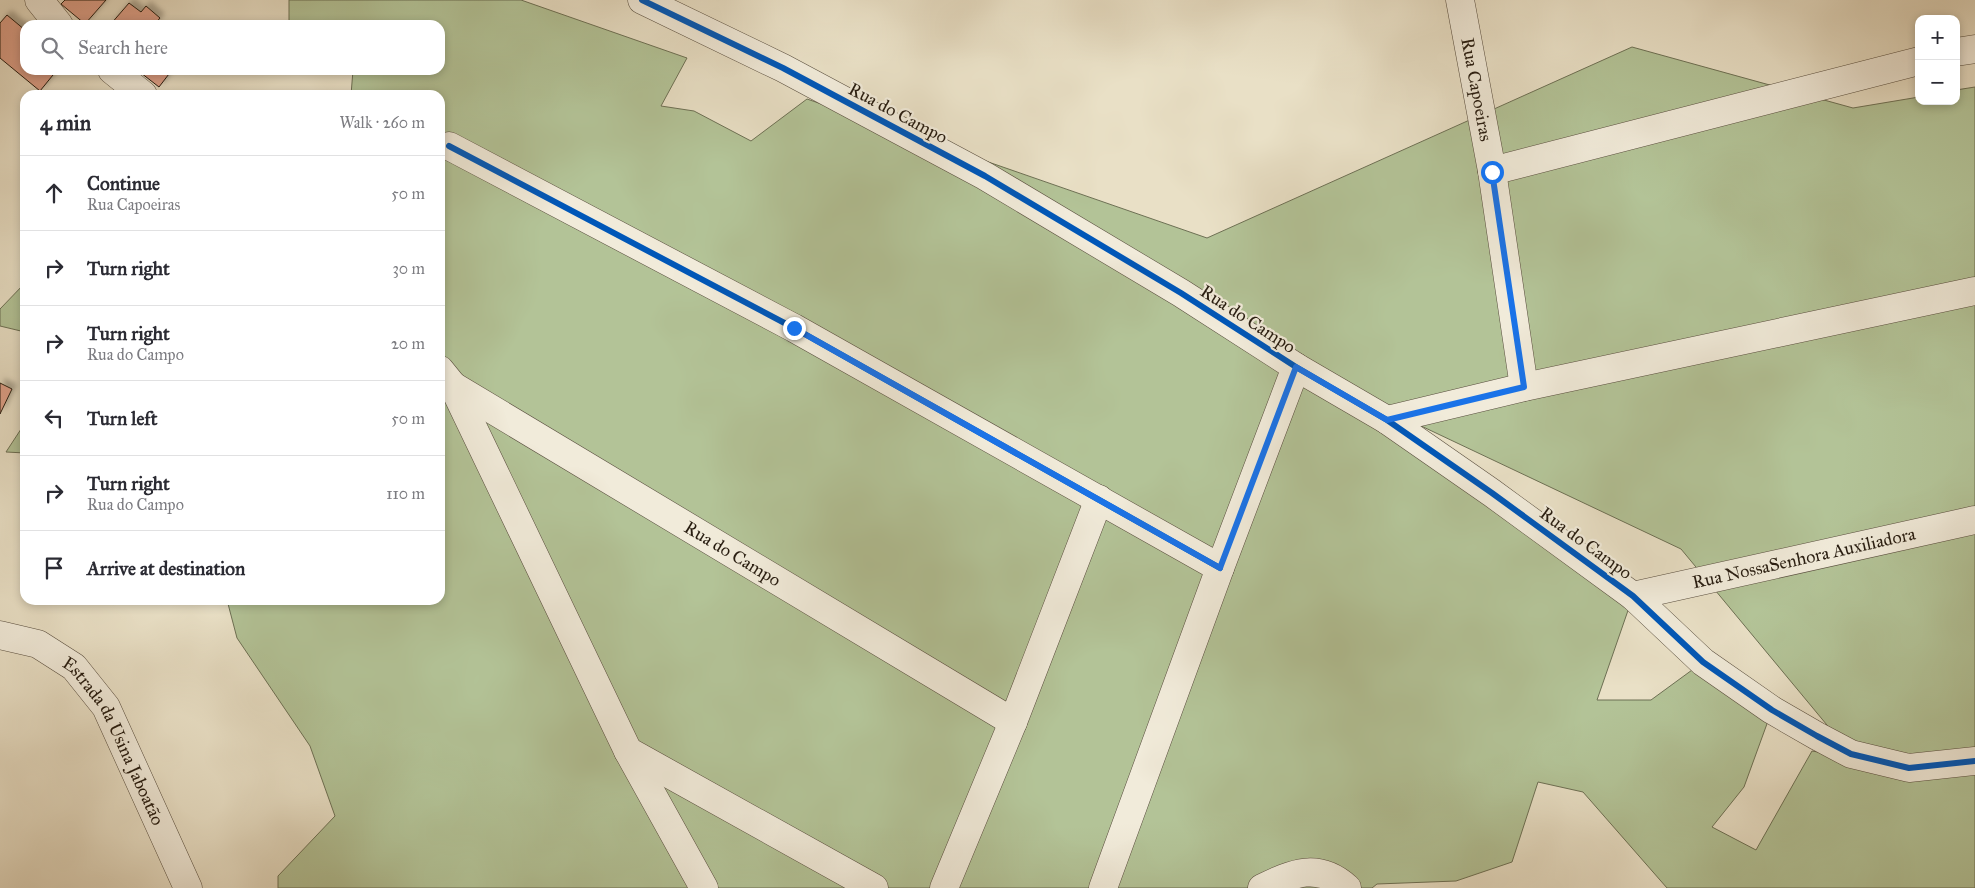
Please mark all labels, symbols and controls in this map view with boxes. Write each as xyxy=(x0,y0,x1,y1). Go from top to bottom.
map controls xyxy=(1915,15,1960,105)
button: + xyxy=(1915,15,1960,60)
search box xyxy=(20,20,445,75)
icon: search xyxy=(38,34,66,62)
text: Search here xyxy=(78,36,168,59)
street label: Rua Capoeiras xyxy=(1456,36,1497,143)
button: − xyxy=(1915,60,1960,105)
street label: Rua do Campo xyxy=(845,78,951,148)
text: 4 min xyxy=(40,110,91,136)
text: Walk · 260 m xyxy=(339,113,425,132)
route start xyxy=(1481,161,1504,184)
text: Continue xyxy=(87,172,160,195)
icon: ahead xyxy=(40,179,68,207)
text: 50 m xyxy=(391,184,425,203)
text: Rua Capoeiras xyxy=(87,195,180,214)
icon: right xyxy=(40,254,68,282)
text: Turn right xyxy=(87,257,170,280)
text: 30 m xyxy=(392,259,425,278)
street label: Rua do Campo xyxy=(1196,280,1300,358)
route end xyxy=(783,317,806,340)
text: Turn right xyxy=(87,322,170,345)
icon: right xyxy=(40,329,68,357)
text: 20 m xyxy=(391,334,425,353)
text: Rua do Campo xyxy=(87,345,184,364)
icon: left xyxy=(40,404,68,432)
text: Turn left xyxy=(87,407,157,430)
text: 50 m xyxy=(391,409,425,428)
text: Turn right xyxy=(87,472,170,495)
icon: right xyxy=(40,479,68,507)
text: 110 m xyxy=(386,484,425,503)
text: Rua do Campo xyxy=(87,495,184,514)
street label: Rua do Campo xyxy=(1535,502,1637,584)
street label: Rua do Campo xyxy=(680,516,785,591)
street label: Rua NossaSenhora Auxiliadora xyxy=(1690,522,1918,594)
icon: arrive xyxy=(40,554,68,582)
text: Arrive at destination xyxy=(87,557,245,580)
street label: Estrada da Usina Jaboatão xyxy=(59,652,169,829)

